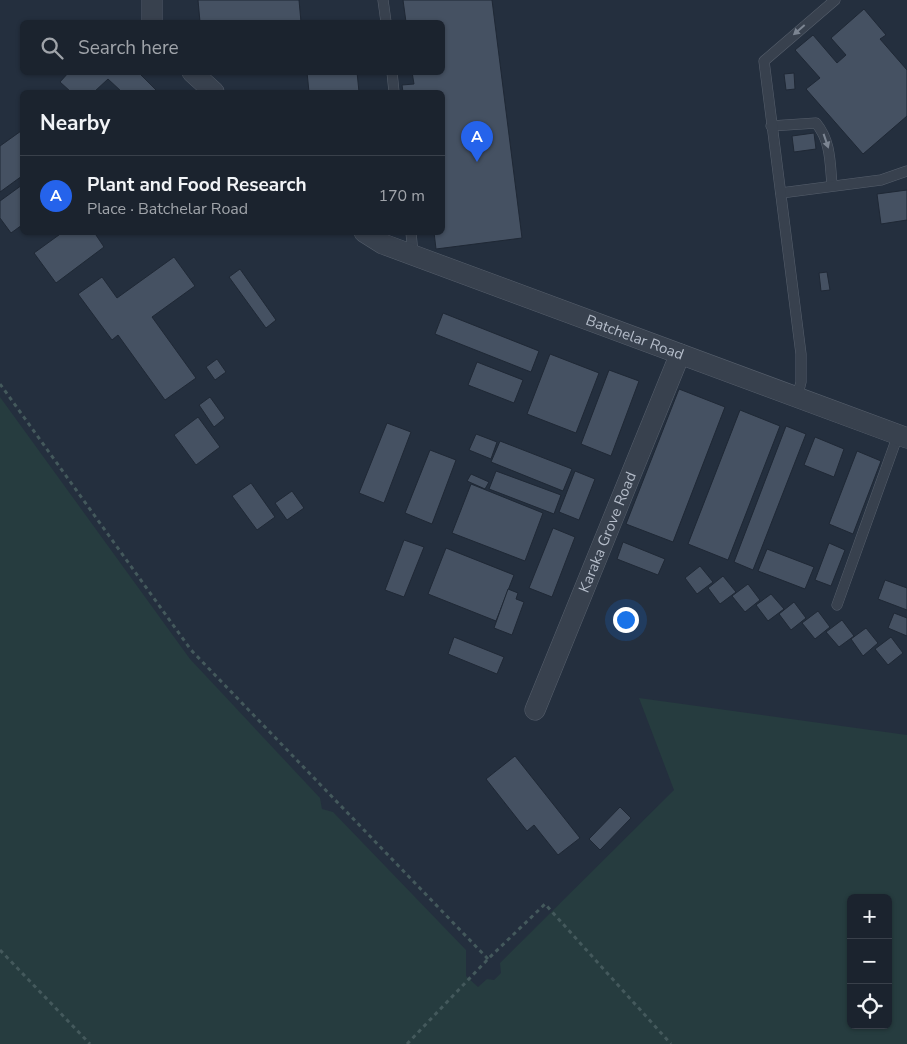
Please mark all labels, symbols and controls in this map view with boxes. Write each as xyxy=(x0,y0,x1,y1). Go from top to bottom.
search box xyxy=(20,20,445,75)
one-way arrow xyxy=(793,25,806,36)
icon: search xyxy=(38,34,66,62)
text: Search here xyxy=(78,35,179,61)
text: Nearby xyxy=(40,109,110,137)
pin: A xyxy=(461,121,493,162)
one-way arrow xyxy=(822,134,830,149)
text: Plant and Food Research xyxy=(87,172,307,198)
text: A xyxy=(50,185,62,207)
text: 170 m xyxy=(378,185,425,207)
text: Place · Batchelar Road xyxy=(87,198,248,220)
street label: Batchelar Road xyxy=(583,310,687,365)
street label: Karaka Grove Road xyxy=(574,469,641,596)
your location xyxy=(613,607,639,633)
map controls xyxy=(847,894,892,1029)
button: + xyxy=(847,894,892,939)
button: − xyxy=(847,939,892,984)
button: locate xyxy=(847,984,892,1029)

